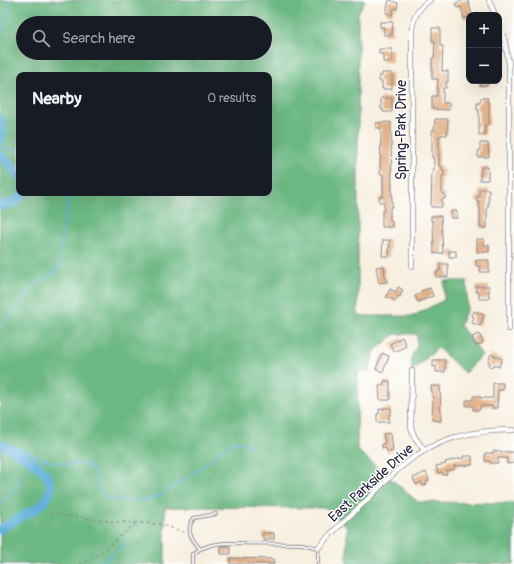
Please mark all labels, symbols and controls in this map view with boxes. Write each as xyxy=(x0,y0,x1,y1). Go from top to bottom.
map controls xyxy=(466,12,502,84)
button: + xyxy=(466,12,502,48)
search box xyxy=(16,16,272,60)
icon: search xyxy=(30,27,52,49)
text: Search here xyxy=(62,29,135,48)
button: − xyxy=(466,48,502,84)
street label: Spring-Park Drive xyxy=(393,80,410,180)
text: Nearby xyxy=(32,88,81,109)
text: 0 results xyxy=(207,90,256,106)
street label: East Parkside Drive xyxy=(325,440,417,526)

